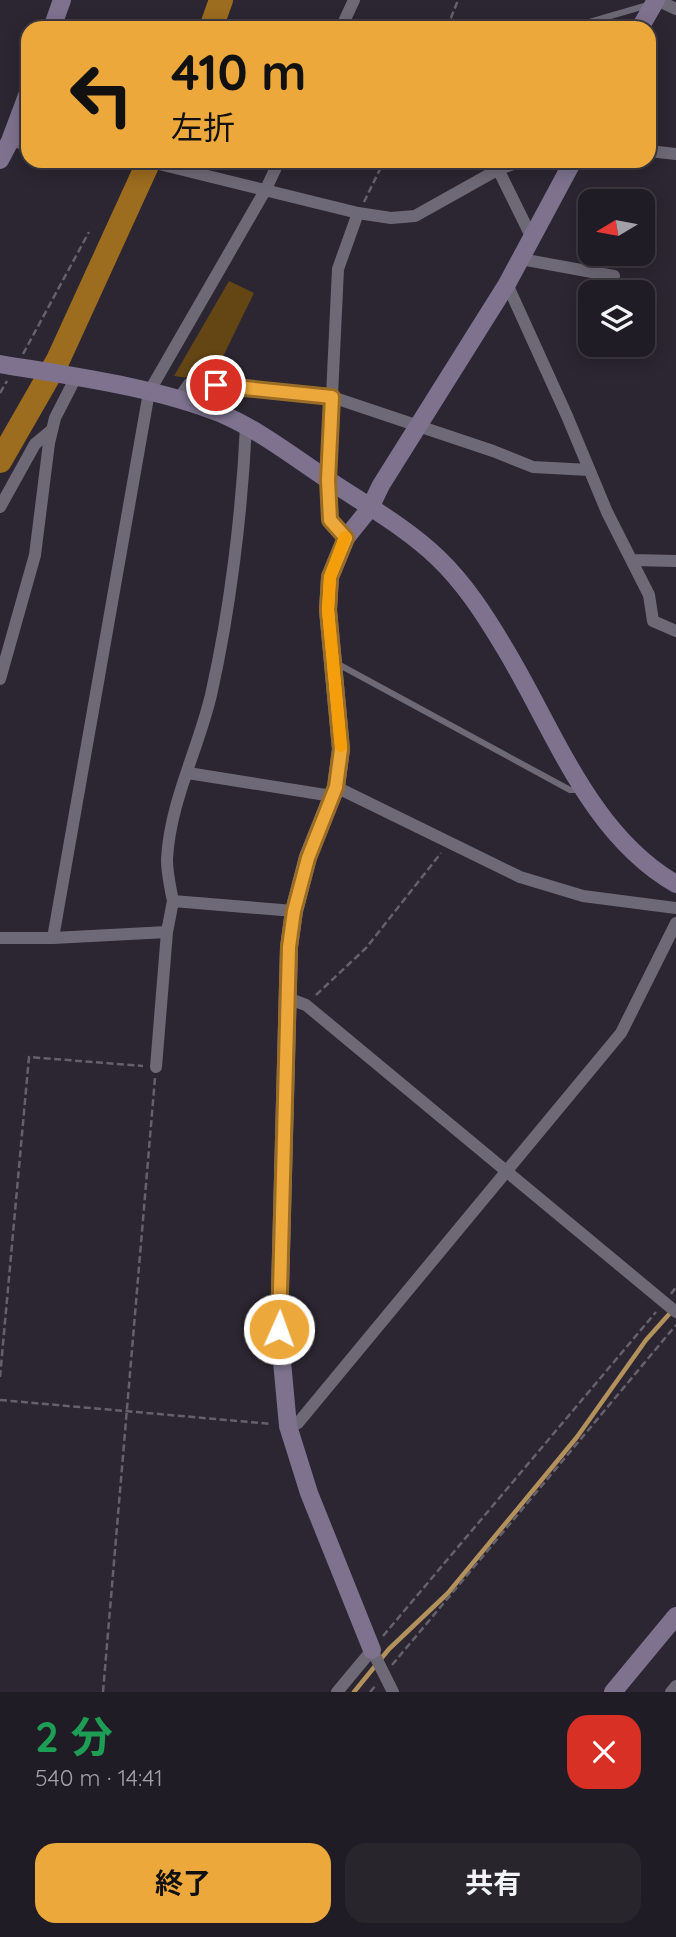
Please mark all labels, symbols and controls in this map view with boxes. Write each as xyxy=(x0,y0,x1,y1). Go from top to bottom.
text: 410 m xyxy=(171,41,306,102)
icon: left xyxy=(56,49,147,140)
text: 左折 xyxy=(171,107,235,147)
north arrow xyxy=(578,189,654,266)
map controls xyxy=(578,189,655,357)
button: layers xyxy=(578,280,655,357)
pin xyxy=(186,355,246,415)
icon: arrive xyxy=(197,366,235,404)
position arrow xyxy=(242,1292,316,1366)
text: 2 分 xyxy=(35,1710,113,1763)
button: close xyxy=(567,1715,641,1789)
text: 540 m · 14:41 xyxy=(35,1763,163,1792)
button: 終了 xyxy=(35,1843,331,1923)
button: 共有 xyxy=(345,1843,641,1923)

